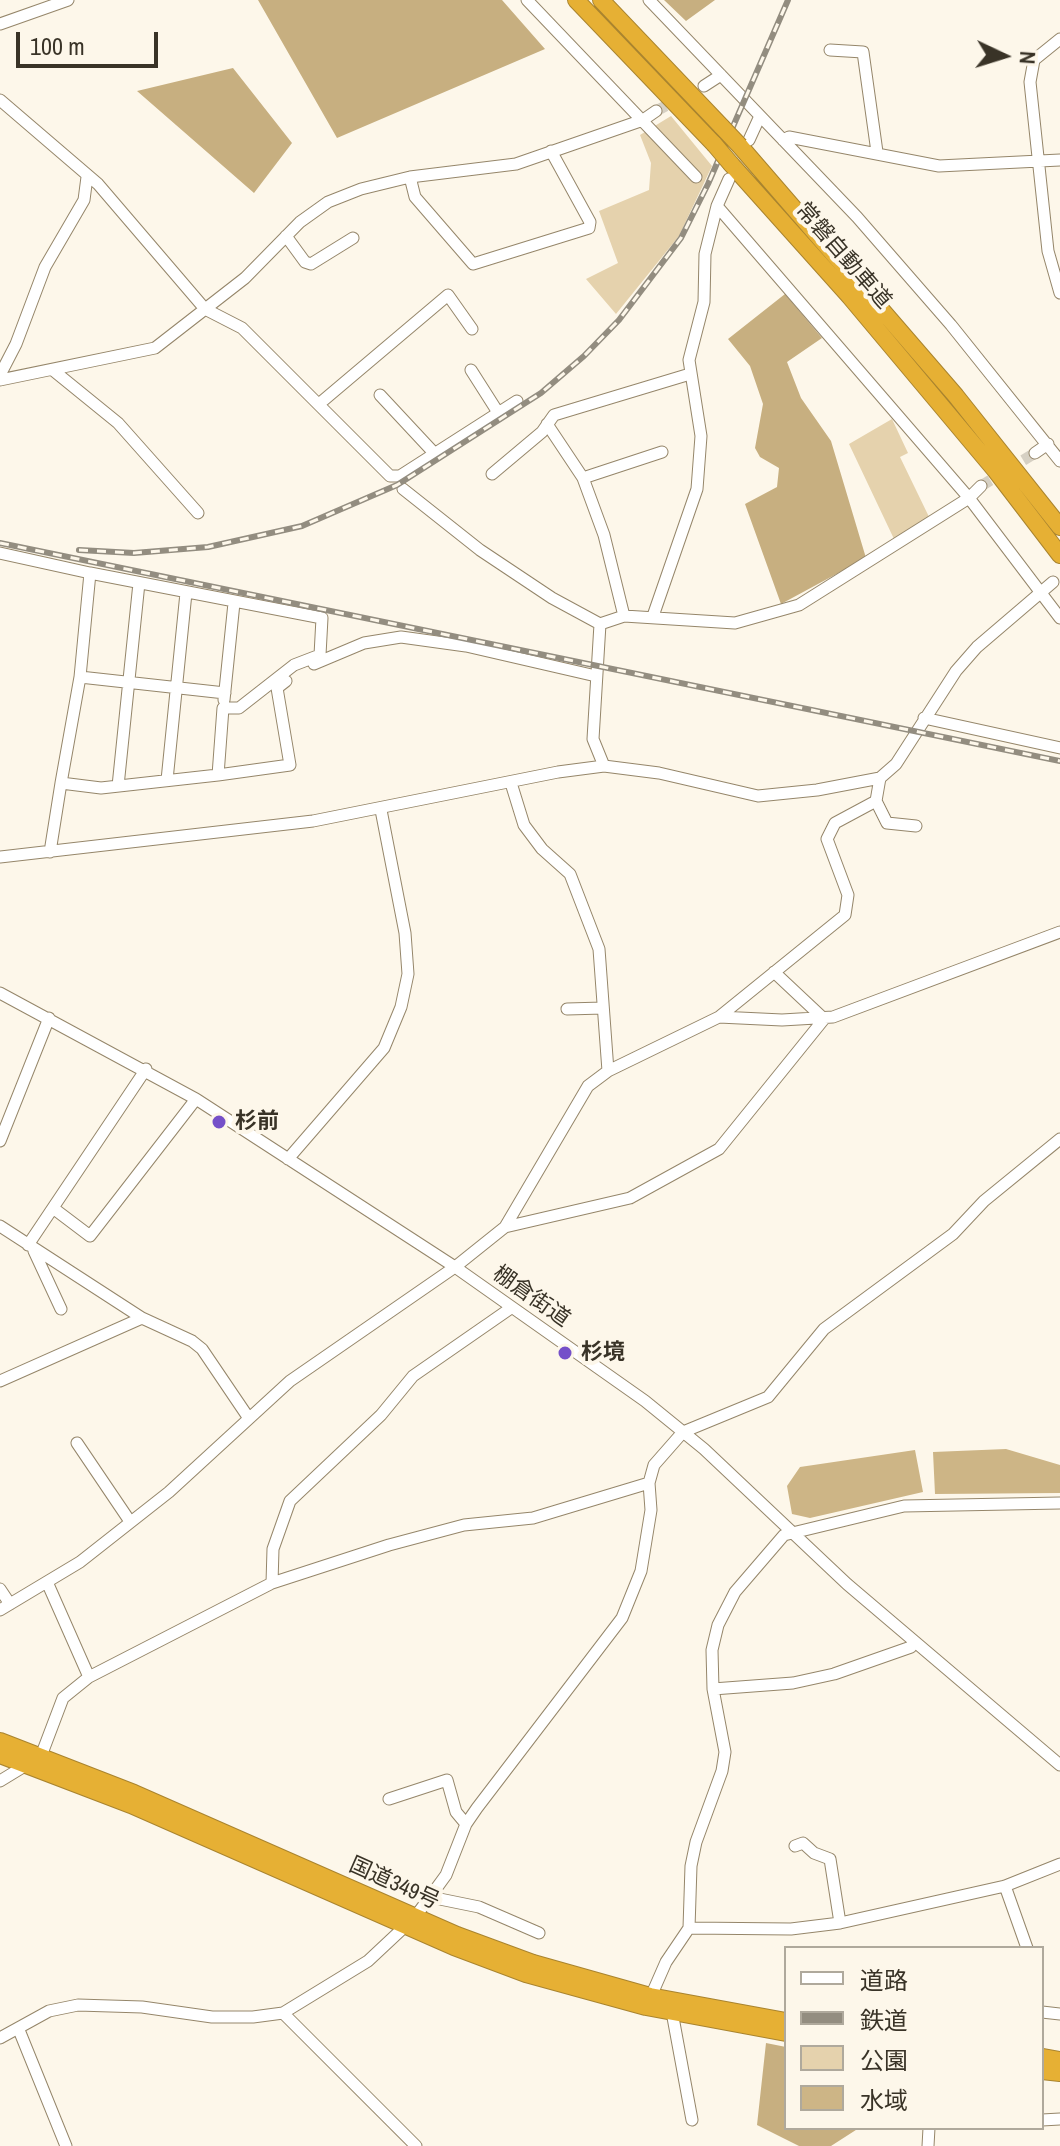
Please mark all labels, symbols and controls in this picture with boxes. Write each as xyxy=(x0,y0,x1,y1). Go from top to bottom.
scale bar xyxy=(20,16,162,66)
north arrow xyxy=(964,16,1044,96)
text: 100 m xyxy=(30,30,85,62)
text: N xyxy=(1013,50,1043,65)
street label: 常磐自動車道 xyxy=(790,198,896,314)
place label: 杉前 xyxy=(235,1109,279,1135)
marker: 杉前 xyxy=(210,1113,228,1131)
street label: 棚倉街道 xyxy=(487,1261,575,1333)
place label: 杉境 xyxy=(581,1340,625,1366)
marker: 杉境 xyxy=(556,1344,574,1362)
street label: 国道349号 xyxy=(345,1852,443,1916)
legend xyxy=(784,1946,1044,2130)
text: 道路 xyxy=(860,1964,908,1996)
text: 鉄道 xyxy=(860,2004,908,2036)
text: 公園 xyxy=(860,2044,908,2076)
text: 水域 xyxy=(860,2084,908,2116)

